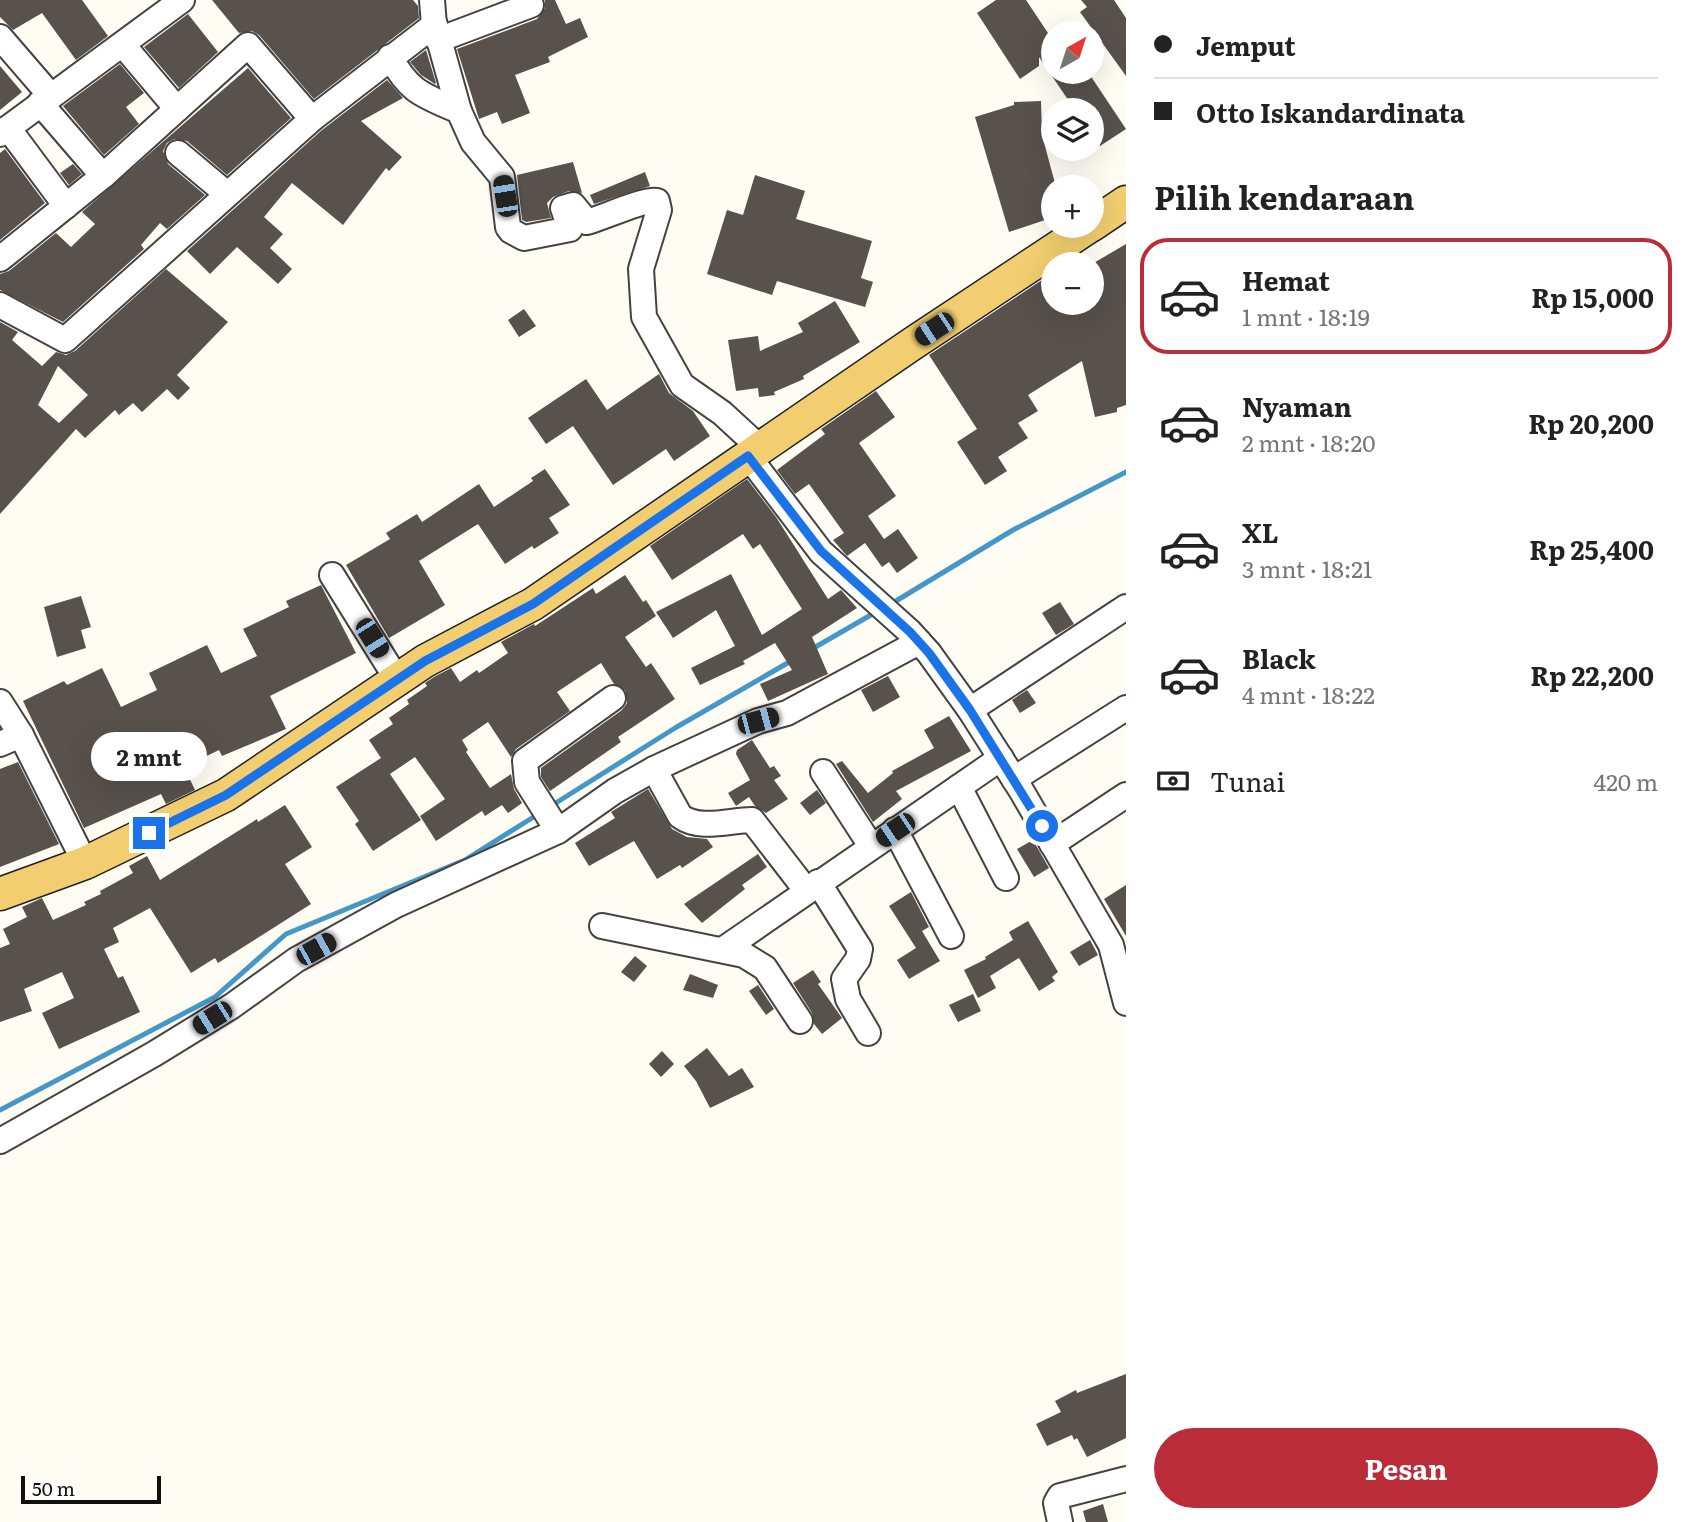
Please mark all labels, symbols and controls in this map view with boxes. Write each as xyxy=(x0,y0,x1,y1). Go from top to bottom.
north arrow xyxy=(1041,21,1104,84)
map controls xyxy=(1041,21,1104,315)
text: Jemput xyxy=(1196,25,1296,64)
text: Otto Iskandardinata xyxy=(1196,92,1465,131)
button: layers xyxy=(1041,98,1104,161)
text: Pilih kendaraan xyxy=(1154,172,1414,220)
car xyxy=(492,174,519,218)
button: + xyxy=(1041,175,1104,238)
button: − xyxy=(1041,252,1104,315)
text: Hemat xyxy=(1242,260,1330,299)
icon: car xyxy=(1158,265,1221,328)
text: Rp 15,000 xyxy=(1531,277,1654,316)
text: 1 mnt · 18:19 xyxy=(1242,299,1370,333)
car xyxy=(911,309,958,349)
text: Nyaman xyxy=(1242,386,1352,425)
icon: car xyxy=(1158,391,1221,454)
text: Rp 20,200 xyxy=(1528,403,1654,442)
text: 2 mnt · 18:20 xyxy=(1242,425,1375,459)
text: XL xyxy=(1242,512,1279,551)
icon: car xyxy=(1158,517,1221,580)
text: Rp 25,400 xyxy=(1529,529,1654,568)
text: 3 mnt · 18:21 xyxy=(1242,551,1372,585)
car xyxy=(352,615,393,661)
text: Black xyxy=(1242,638,1316,677)
icon: car xyxy=(1158,643,1221,706)
text: Rp 22,200 xyxy=(1530,655,1654,694)
text: 4 mnt · 18:22 xyxy=(1242,677,1375,711)
car xyxy=(735,705,782,737)
callout: 2 mnt xyxy=(91,732,207,780)
text: 2 mnt xyxy=(116,739,182,773)
text: Tunai xyxy=(1210,761,1285,800)
icon: cash xyxy=(1154,762,1192,800)
text: 420 m xyxy=(1593,764,1658,798)
car xyxy=(872,810,919,850)
route start xyxy=(1026,810,1058,842)
route end xyxy=(133,817,165,849)
car xyxy=(293,930,340,968)
car xyxy=(189,998,236,1038)
button: Pesan xyxy=(1154,1428,1658,1508)
scale bar xyxy=(21,1473,161,1505)
text: 50 m xyxy=(32,1474,75,1502)

